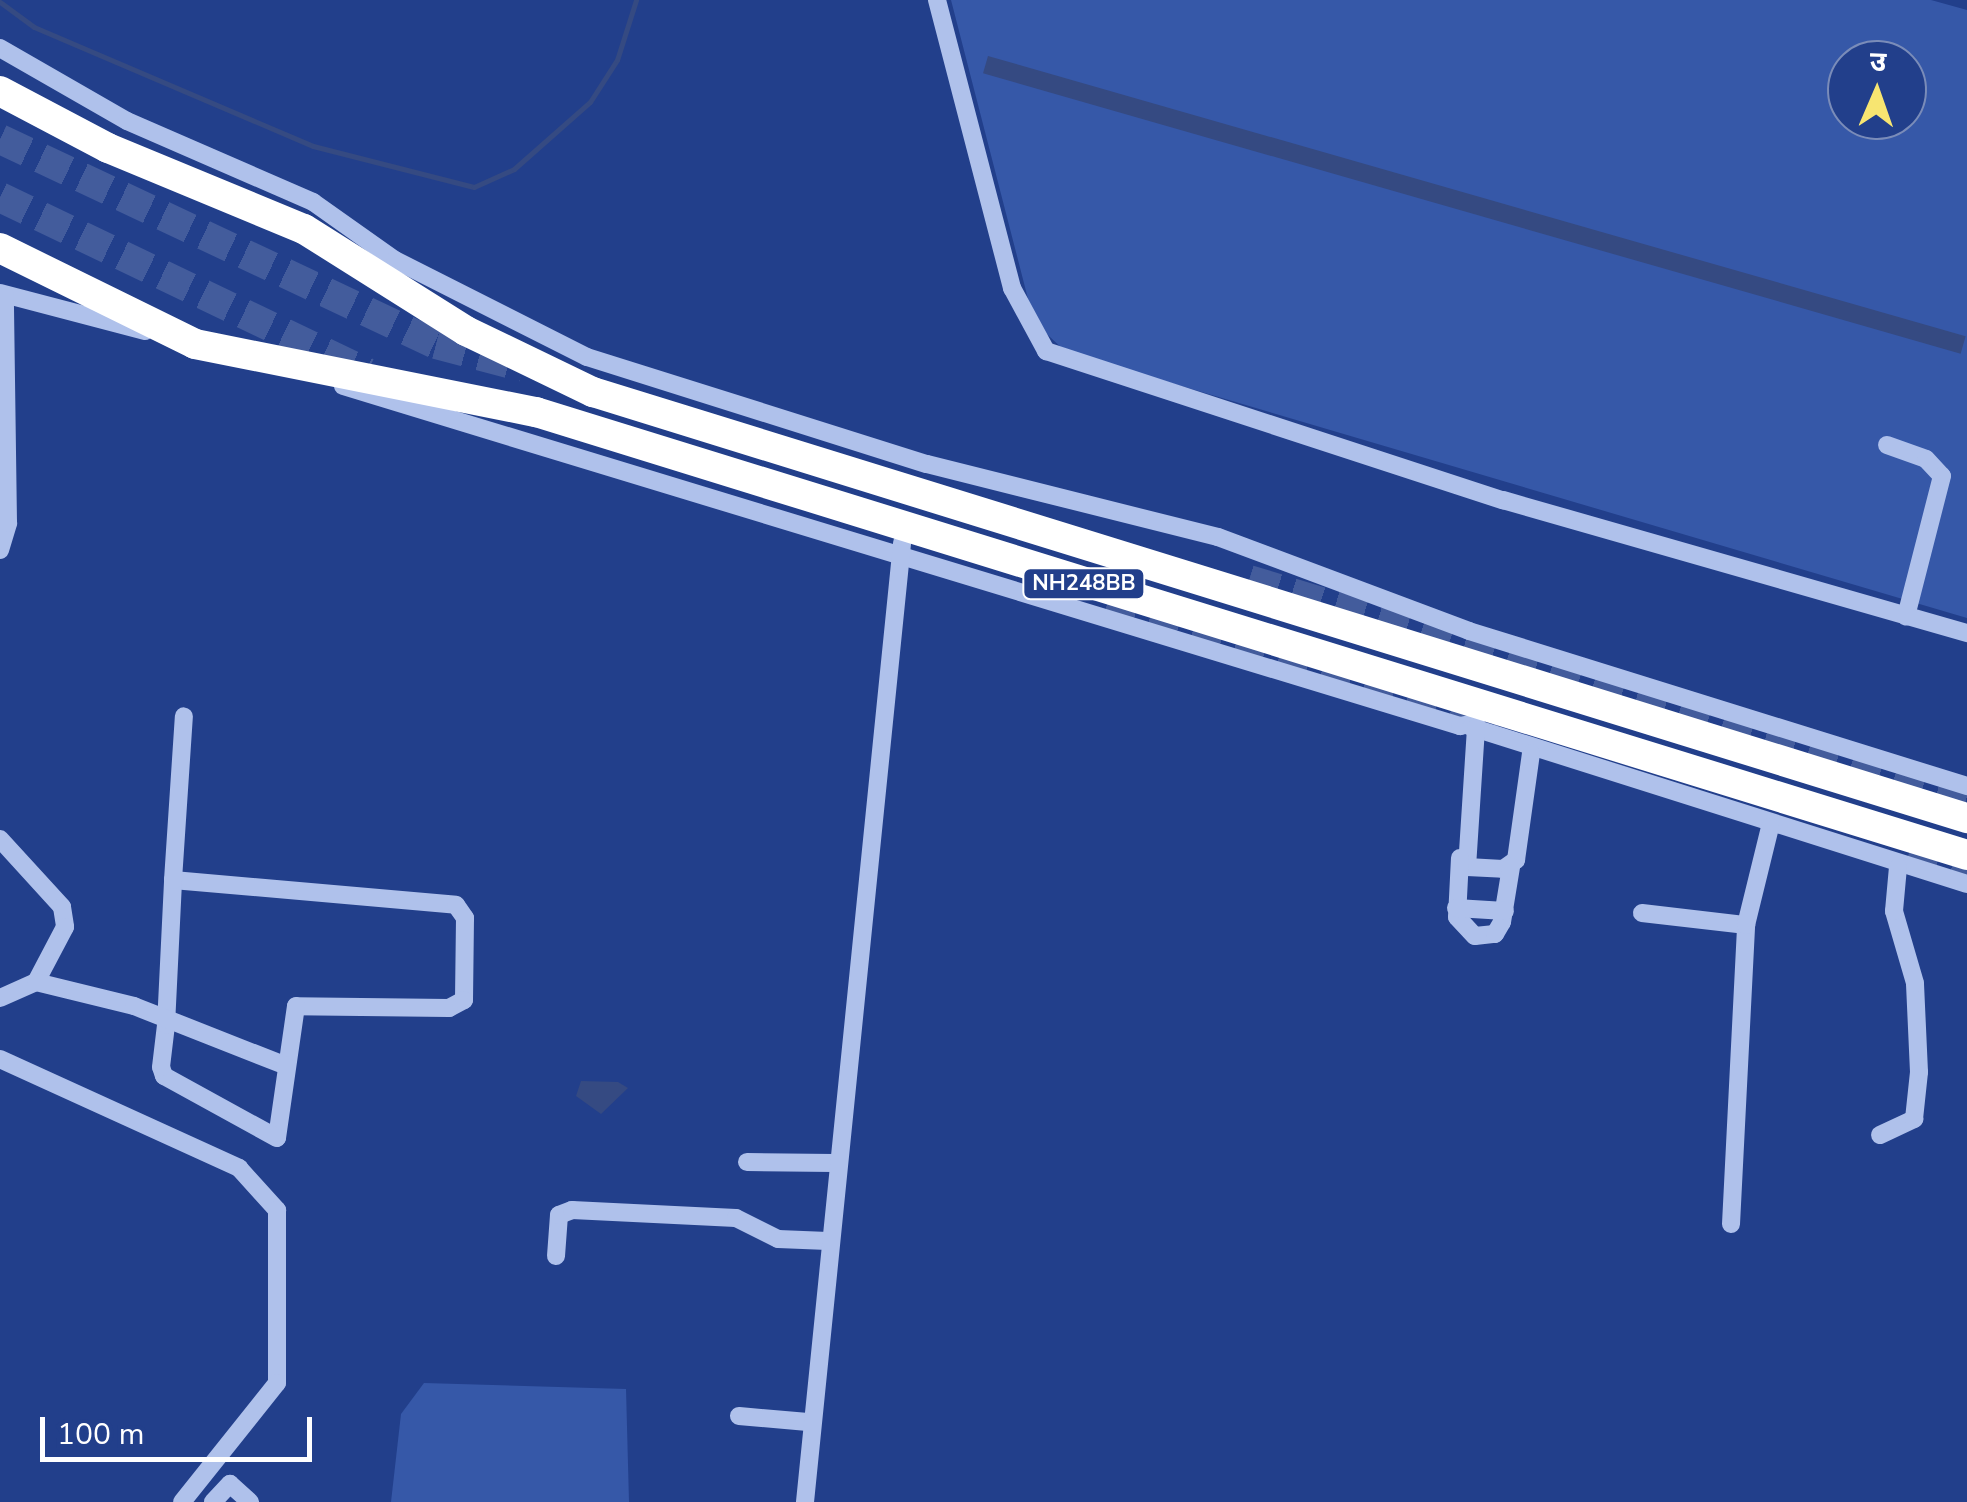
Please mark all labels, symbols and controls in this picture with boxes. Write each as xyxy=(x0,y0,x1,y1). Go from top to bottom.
north arrow xyxy=(1827,40,1927,140)
text: उ xyxy=(1869,43,1887,81)
road number: NH248BB xyxy=(1022,567,1146,601)
scale bar xyxy=(45,1397,318,1459)
text: 100 m xyxy=(57,1414,144,1455)

